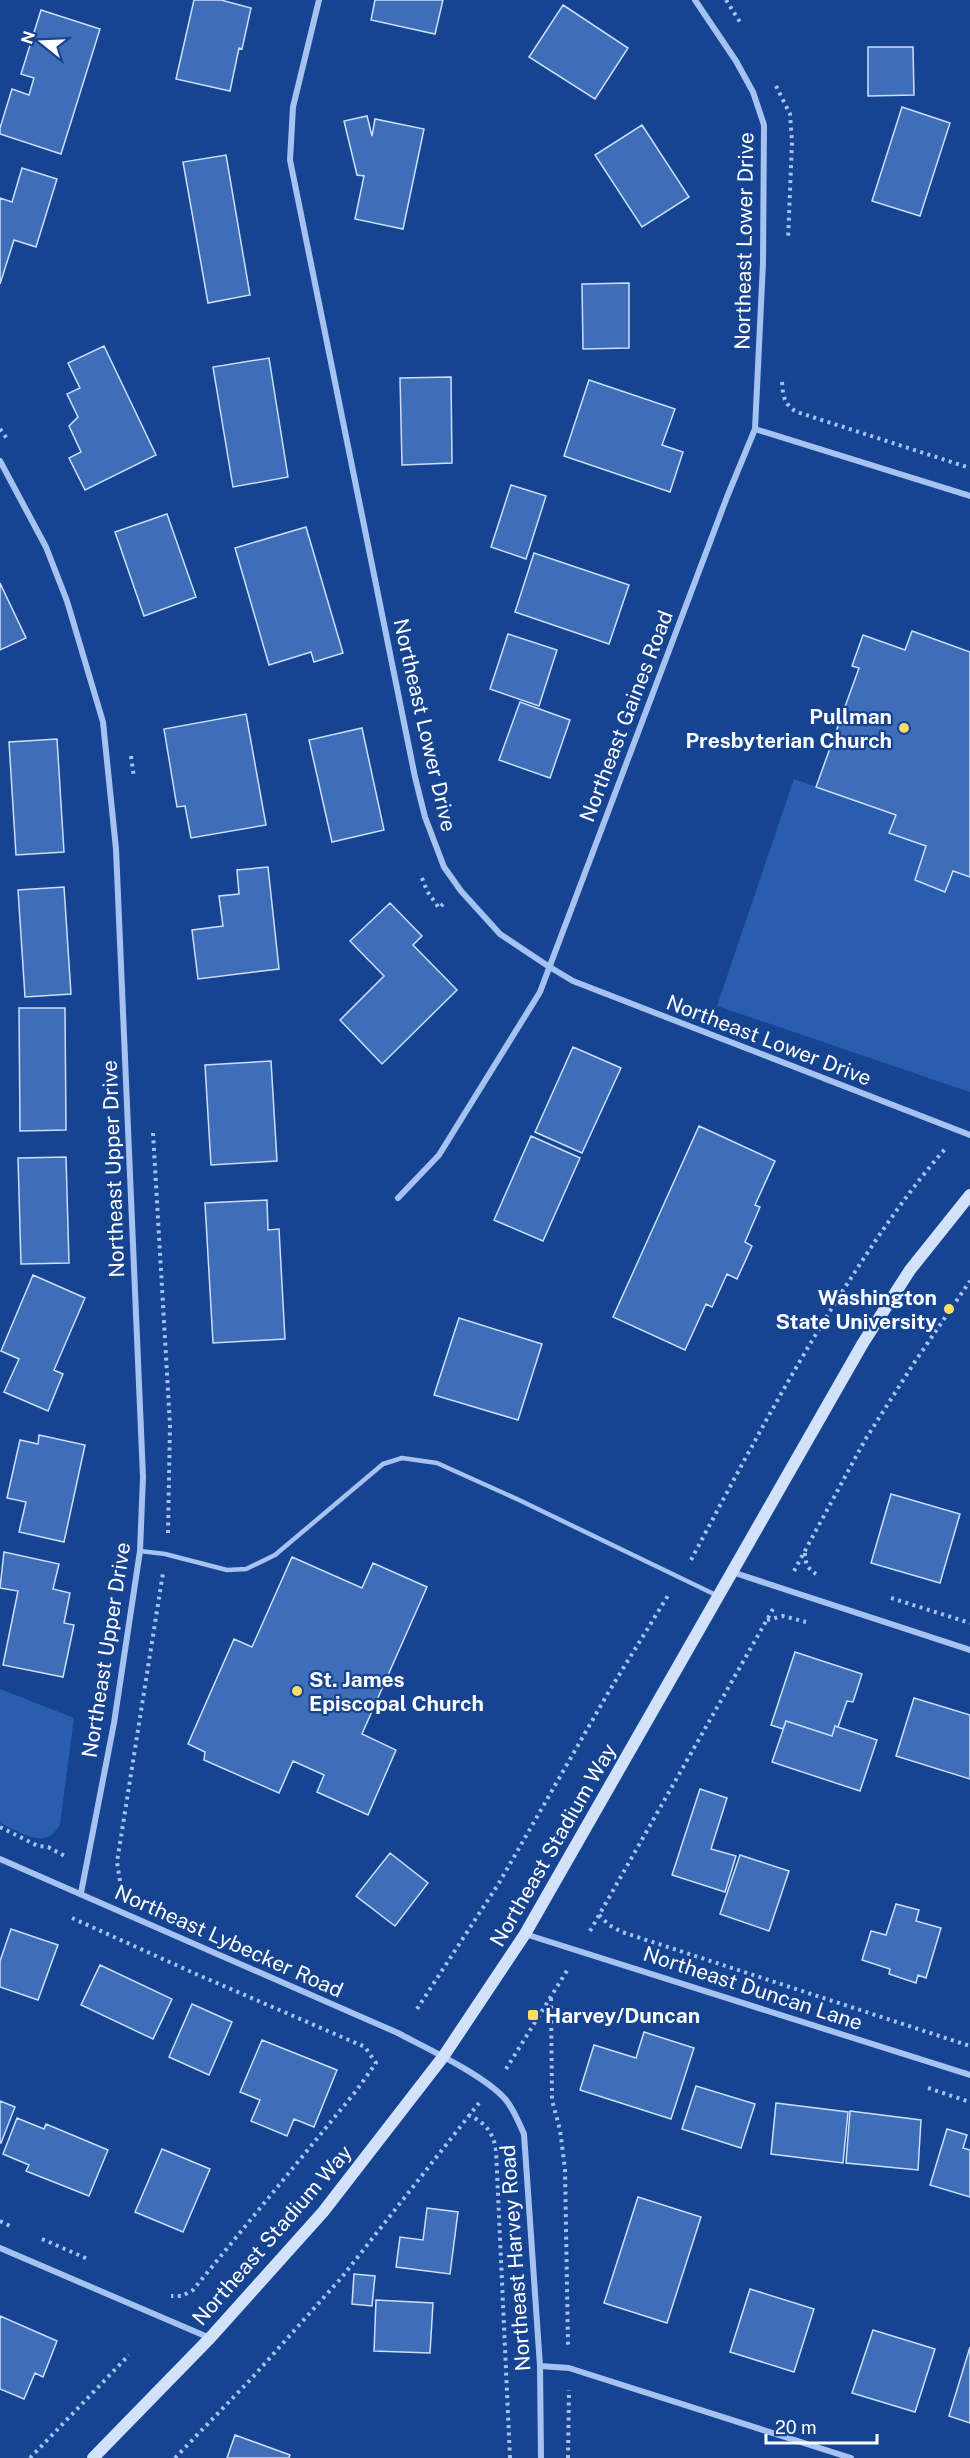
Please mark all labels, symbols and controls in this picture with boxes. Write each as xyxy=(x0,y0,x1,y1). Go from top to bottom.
north arrow xyxy=(12,12,72,72)
text: N xyxy=(17,29,39,46)
street label: Northeast Lower Drive xyxy=(730,132,758,350)
street label: Northeast Gaines Road xyxy=(574,607,678,825)
street label: Northeast Lower Drive xyxy=(388,616,462,834)
place label: Pullman Presbyterian Church xyxy=(685,704,892,753)
marker: Pullman Presbyterian Church xyxy=(897,721,911,735)
street label: Northeast Lower Drive xyxy=(663,989,875,1091)
street label: Northeast Upper Drive xyxy=(97,1060,129,1278)
place label: Washington State University xyxy=(776,1285,937,1334)
marker: Washington State University xyxy=(942,1302,956,1316)
street label: Northeast Upper Drive xyxy=(77,1540,135,1760)
place label: St. James Episcopal Church xyxy=(309,1667,484,1716)
marker: St. James Episcopal Church xyxy=(290,1684,304,1698)
street label: Northeast Stadium Way xyxy=(485,1739,621,1951)
street label: Northeast Lybecker Road xyxy=(111,1879,347,2003)
street label: Northeast Duncan Lane xyxy=(640,1941,866,2035)
place label: Harvey/Duncan xyxy=(545,2003,700,2028)
marker: Harvey/Duncan xyxy=(526,2008,540,2022)
street label: Northeast Stadium Way xyxy=(187,2140,357,2330)
street label: Northeast Harvey Road xyxy=(495,2144,535,2372)
scale bar xyxy=(766,2407,877,2445)
text: 20 m xyxy=(775,2417,817,2438)

